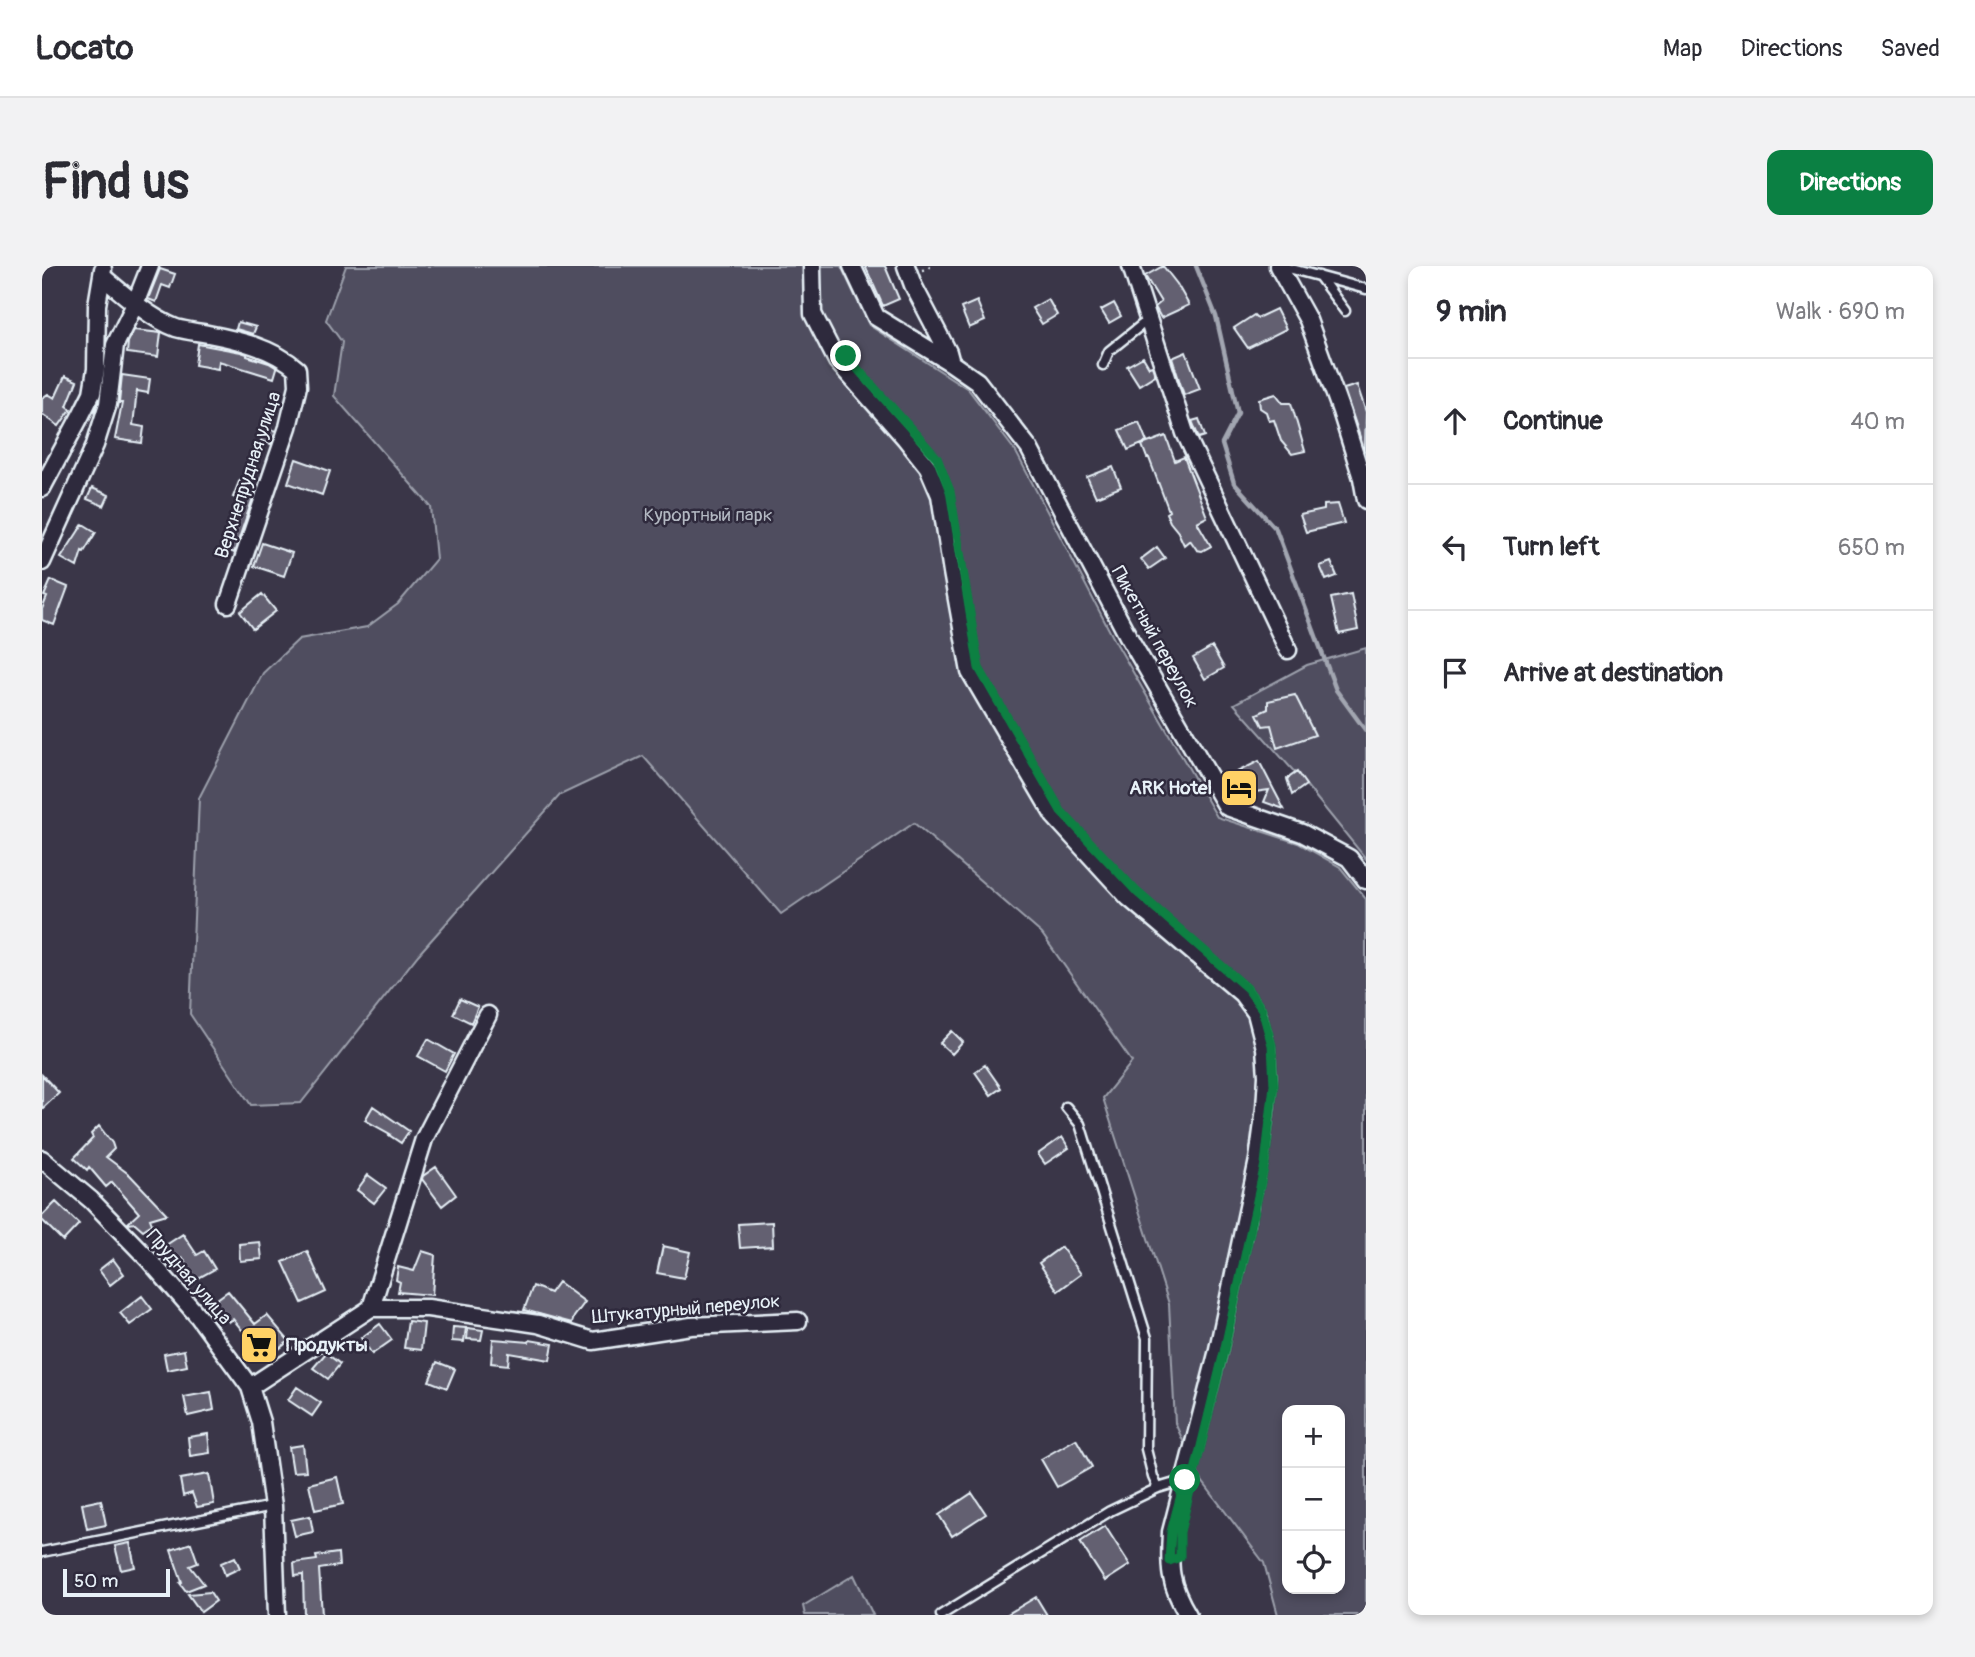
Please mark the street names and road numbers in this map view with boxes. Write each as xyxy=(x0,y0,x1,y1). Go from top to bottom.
street label: Верхнепрудная улица xyxy=(210,388,286,562)
street label: Пикетный переулок xyxy=(1106,562,1204,713)
street label: Прудная улица xyxy=(141,1224,237,1330)
street label: Штукатурный переулок xyxy=(591,1289,781,1329)

